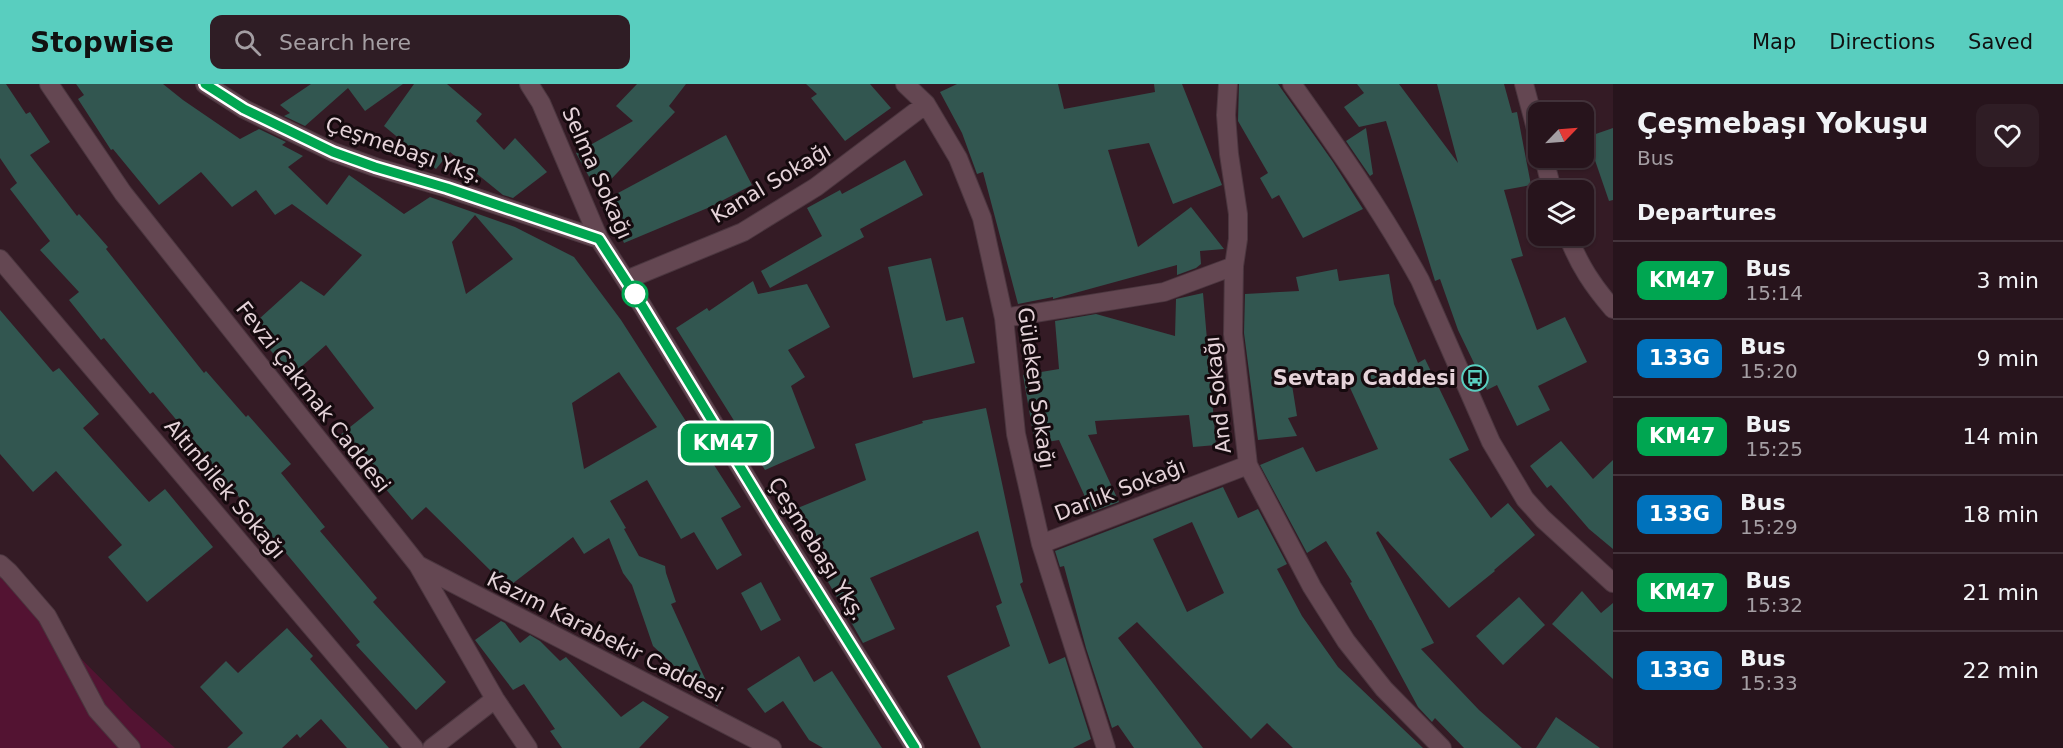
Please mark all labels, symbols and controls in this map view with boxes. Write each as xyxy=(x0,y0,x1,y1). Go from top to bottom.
search box xyxy=(210,15,630,69)
text: Stopwise xyxy=(30,26,174,59)
icon: search xyxy=(231,26,264,59)
text: Search here xyxy=(279,30,411,55)
text: Map xyxy=(1752,30,1796,54)
text: Directions xyxy=(1829,30,1935,54)
text: Saved xyxy=(1968,30,2033,54)
north arrow xyxy=(1528,102,1594,168)
map controls xyxy=(1528,102,1594,246)
street label: Selma Sokağı xyxy=(557,103,637,243)
button: heart xyxy=(1976,104,2039,167)
text: Çeşmebaşı Yokuşu xyxy=(1637,107,1928,140)
street label: Çeşmebaşı Ykş. xyxy=(322,112,486,188)
street label: Kanal Sokağı xyxy=(707,138,835,228)
text: Bus xyxy=(1637,146,1674,170)
button: layers xyxy=(1528,180,1594,246)
text: Departures xyxy=(1637,200,1777,225)
text: Bus xyxy=(1745,256,1791,281)
text: KM47 xyxy=(1649,268,1715,292)
text: 3 min xyxy=(1977,268,2039,293)
unlabelled marker xyxy=(622,281,648,307)
text: 15:14 xyxy=(1745,281,1803,305)
street label: Fevzi Çakmak Caddesi xyxy=(231,297,395,497)
street label: Güleken Sokağı xyxy=(1013,306,1059,470)
text: Bus xyxy=(1740,334,1786,359)
street label: And Sokağı xyxy=(1200,335,1236,455)
text: 133G xyxy=(1649,346,1710,370)
text: 9 min xyxy=(1977,346,2039,371)
text: 15:20 xyxy=(1740,359,1798,383)
bus stop icon: Sevtap Caddesi xyxy=(1460,363,1490,393)
place label: Sevtap Caddesi xyxy=(1273,366,1456,390)
text: Bus xyxy=(1745,412,1791,437)
street label: Altınbilek Sokağı xyxy=(160,415,290,563)
line badge: KM47 xyxy=(684,424,768,462)
text: KM47 xyxy=(1649,424,1715,448)
text: 14 min xyxy=(1963,424,2039,449)
text: KM47 xyxy=(693,431,759,455)
text: 15:25 xyxy=(1745,437,1803,461)
street label: Darlık Sokağı xyxy=(1051,454,1189,526)
street label: Çeşmebaşı Ykş. xyxy=(763,473,871,625)
text: Bus xyxy=(1740,490,1786,515)
text: 133G xyxy=(1649,502,1710,526)
text: 18 min xyxy=(1963,502,2039,527)
text: 15:29 xyxy=(1740,515,1798,539)
street label: Kazım Karabekir Caddesi xyxy=(483,567,727,707)
text: Bus xyxy=(1745,568,1791,593)
text: KM47 xyxy=(1649,580,1715,604)
text: 21 min xyxy=(1963,580,2039,605)
text: 15:32 xyxy=(1745,593,1803,617)
text: Bus xyxy=(1740,646,1786,671)
text: 133G xyxy=(1649,658,1710,682)
text: 22 min xyxy=(1963,658,2039,683)
text: 15:33 xyxy=(1740,671,1798,695)

